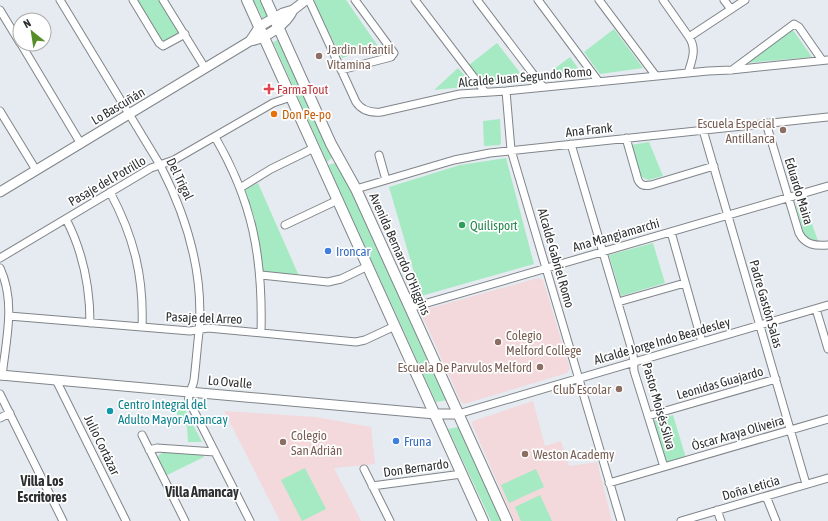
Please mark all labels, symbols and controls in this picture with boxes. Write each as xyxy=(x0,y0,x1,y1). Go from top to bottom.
north arrow xyxy=(12,12,52,52)
text: N xyxy=(21,17,33,30)
place label: Jardin Infantil Vitamina xyxy=(327,42,395,72)
marker: Jardin Infantil Vitamina xyxy=(314,51,324,61)
street label: Alcalde Juan Segundo Romo xyxy=(458,64,592,90)
place label: FarmaTout xyxy=(277,82,329,97)
street label: Lo Bascuñán xyxy=(89,84,147,128)
marker: FarmaTout xyxy=(264,84,274,94)
place label: Don Pe-po xyxy=(282,107,331,122)
marker: Don Pe-po xyxy=(269,109,279,119)
place label: Escuela Especial Antillanca xyxy=(697,116,776,146)
street label: Ana Frank xyxy=(565,120,613,140)
marker: Escuela Especial Antillanca xyxy=(778,125,788,135)
street label: Pasaje del Potrillo xyxy=(66,153,148,209)
street label: Del Trigal xyxy=(163,155,197,203)
street label: Eduardo Maira xyxy=(782,156,816,226)
street label: Avenida Bernardo O'Higgins xyxy=(366,191,434,318)
street label: Alcalde Gabriel Romo xyxy=(535,207,577,309)
street label: Ana Mangiamarchi xyxy=(571,215,661,255)
place label: Quilisport xyxy=(470,218,518,233)
marker: Quilisport xyxy=(457,220,467,230)
place label: Ironcar xyxy=(336,244,370,259)
marker: Ironcar xyxy=(323,246,333,256)
street label: Padre Gastón Salas xyxy=(746,258,786,350)
street label: Pasaje del Arreo xyxy=(165,309,243,327)
street label: Alcalde Jorge Indo Beardesley xyxy=(592,314,733,368)
place label: Colegio Melford College xyxy=(506,328,581,358)
marker: Colegio Melford College xyxy=(493,337,503,347)
place label: Escuela De Parvulos Melford xyxy=(397,360,532,375)
street label: Pastor Moisés Silva xyxy=(639,361,679,451)
marker: Escuela De Parvulos Melford xyxy=(535,362,545,372)
street label: Leonidas Guajardo xyxy=(675,363,765,403)
street label: Lo Ovalle xyxy=(207,373,253,391)
place label: Club Escolar xyxy=(553,382,611,397)
marker: Club Escolar xyxy=(614,384,624,394)
place label: Centro Integral del Adulto Mayor Amancay xyxy=(118,397,228,427)
marker: Centro Integral del Adulto Mayor Amancay xyxy=(105,406,115,416)
street label: Julio Cortázar xyxy=(81,413,123,478)
street label: Óscar Araya Oliveira xyxy=(690,413,786,453)
place label: Colegio San Adrián xyxy=(291,428,342,458)
place label: Fruna xyxy=(404,434,431,449)
marker: Fruna xyxy=(391,436,401,446)
marker: Colegio San Adrián xyxy=(278,437,288,447)
place label: Weston Academy xyxy=(533,447,615,462)
marker: Weston Academy xyxy=(520,449,530,459)
street label: Don Bernardo xyxy=(382,456,450,480)
district label: Villa Los Escritores xyxy=(17,473,67,505)
street label: Doña Leticia xyxy=(721,473,781,503)
district label: Villa Amancay xyxy=(164,484,239,500)

